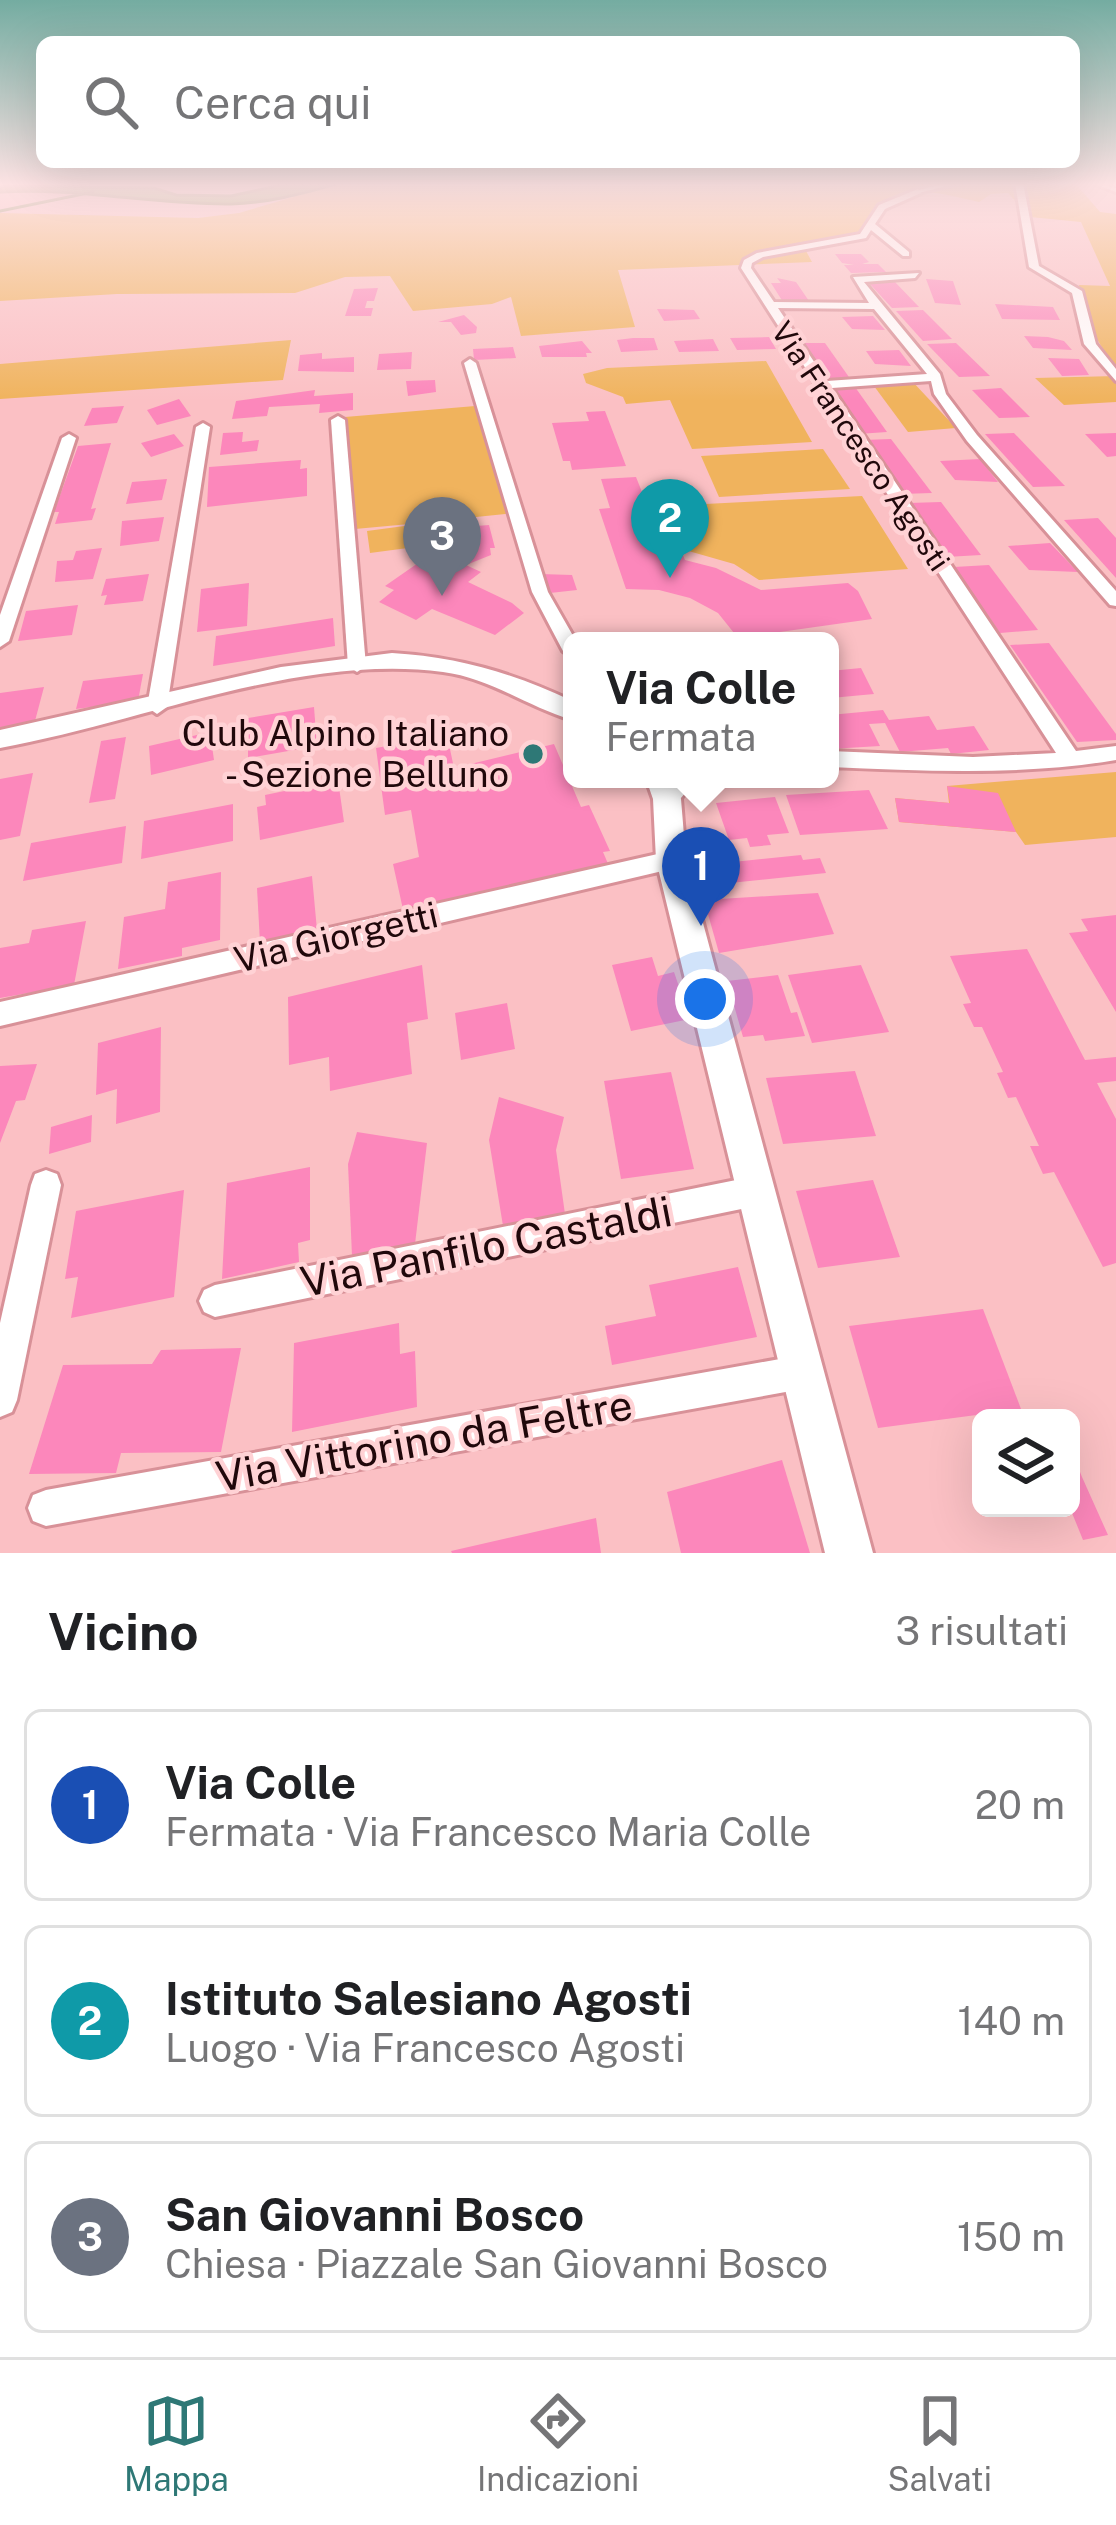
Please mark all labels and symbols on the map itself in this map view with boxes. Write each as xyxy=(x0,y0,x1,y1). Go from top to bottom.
street label: Via Francesco Agosti xyxy=(764,315,958,577)
pin: 2 xyxy=(631,479,709,578)
pin: 3 xyxy=(403,497,481,596)
place label: Club Alpino Italiano - Sezione Belluno xyxy=(182,712,509,795)
marker: Club Alpino Italiano - Sezione Belluno xyxy=(520,741,546,767)
pin: 1 xyxy=(662,827,740,926)
street label: Via Giorgetti xyxy=(230,893,442,981)
your location xyxy=(675,969,735,1029)
street label: Via Panfilo Castaldi xyxy=(296,1186,676,1306)
street label: Via Vittorino da Feltre xyxy=(212,1379,636,1501)

